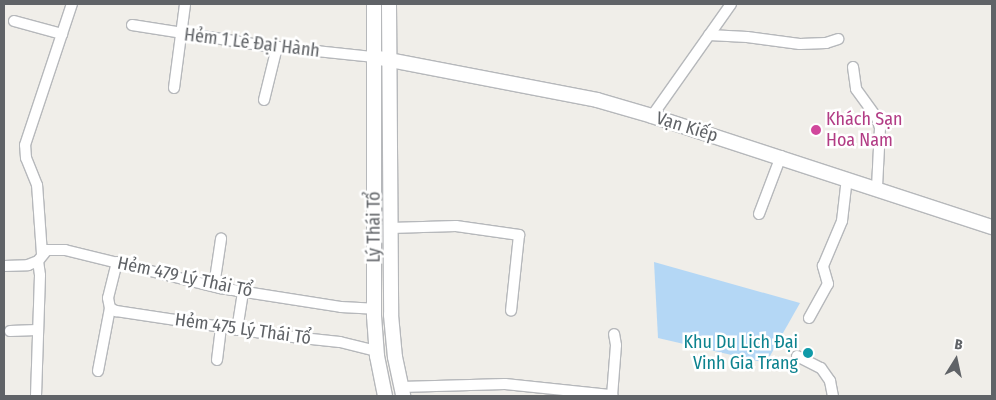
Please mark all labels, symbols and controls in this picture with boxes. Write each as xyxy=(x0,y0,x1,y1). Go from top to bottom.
street label: Hẻm 1 Lê Đại Hành xyxy=(183,24,321,62)
street label: Vạn Kiếp xyxy=(653,107,721,147)
place label: Khách Sạn Hoa Nam xyxy=(826,109,902,152)
marker: Khách Sạn Hoa Nam xyxy=(810,124,822,136)
street label: Lý Thái Tổ xyxy=(363,191,385,263)
street label: Hẻm 479 Lý Thái Tổ xyxy=(115,252,255,302)
street label: Hẻm 475 Lý Thái Tổ xyxy=(174,309,312,349)
place label: Khu Du Lịch Đại Vinh Gia Trang xyxy=(683,332,798,374)
north arrow xyxy=(931,335,981,385)
text: B xyxy=(953,336,964,354)
marker: Khu Du Lịch Đại Vinh Gia Trang xyxy=(802,347,814,359)

